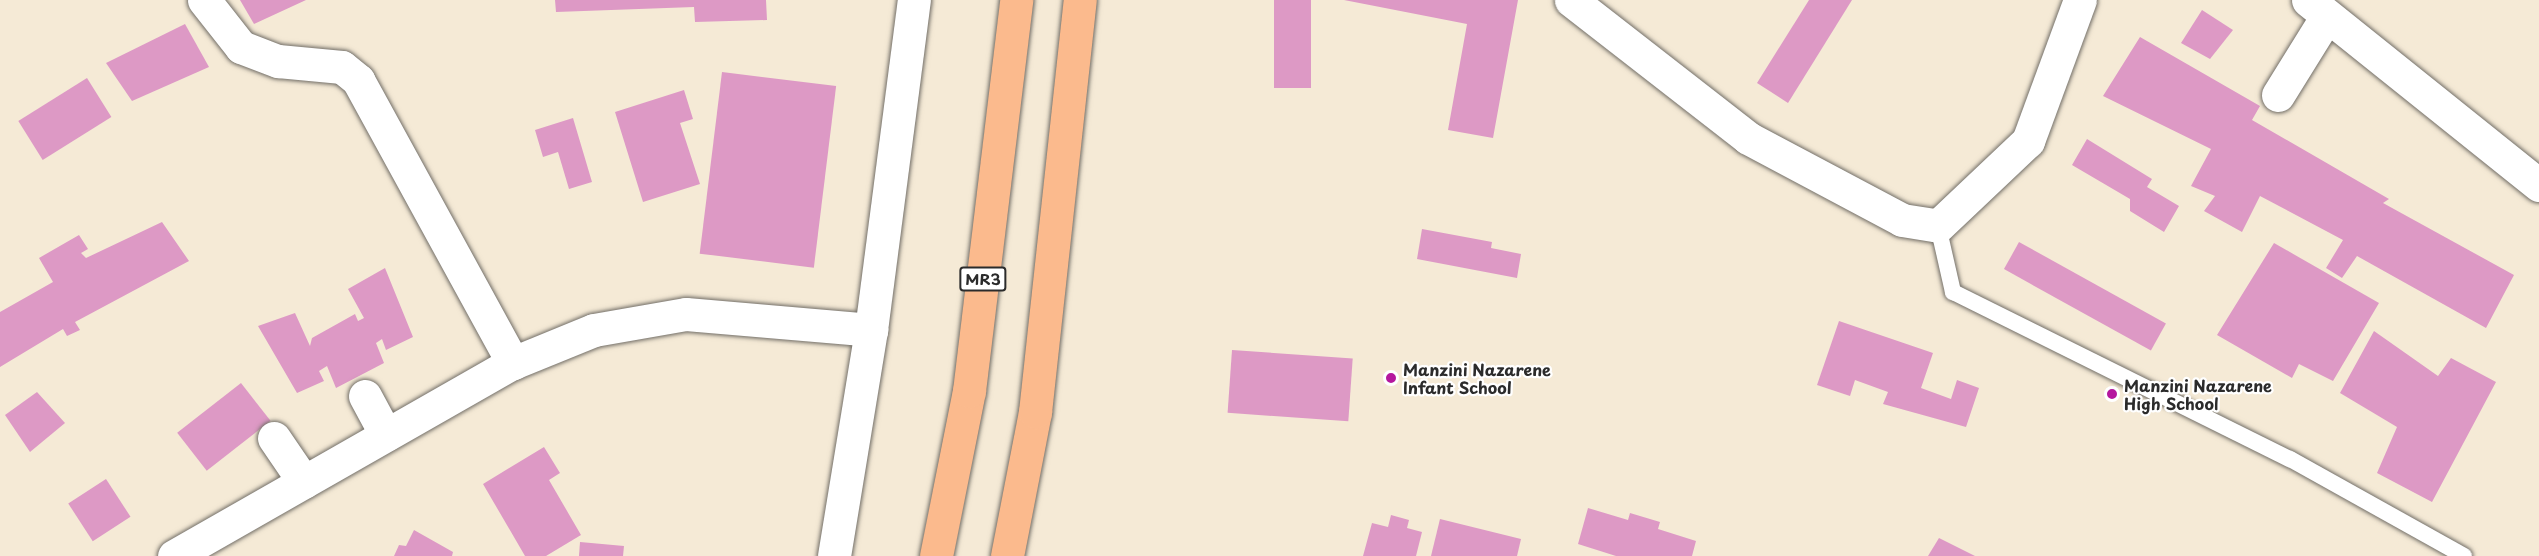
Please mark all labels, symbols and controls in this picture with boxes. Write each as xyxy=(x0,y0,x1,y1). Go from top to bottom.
road number: MR3 xyxy=(959,267,1007,291)
place label: Manzini Nazarene Infant School xyxy=(1403,359,1551,397)
marker: Manzini Nazarene Infant School xyxy=(1384,371,1398,385)
place label: Manzini Nazarene High School xyxy=(2124,375,2272,413)
marker: Manzini Nazarene High School xyxy=(2105,387,2119,401)

